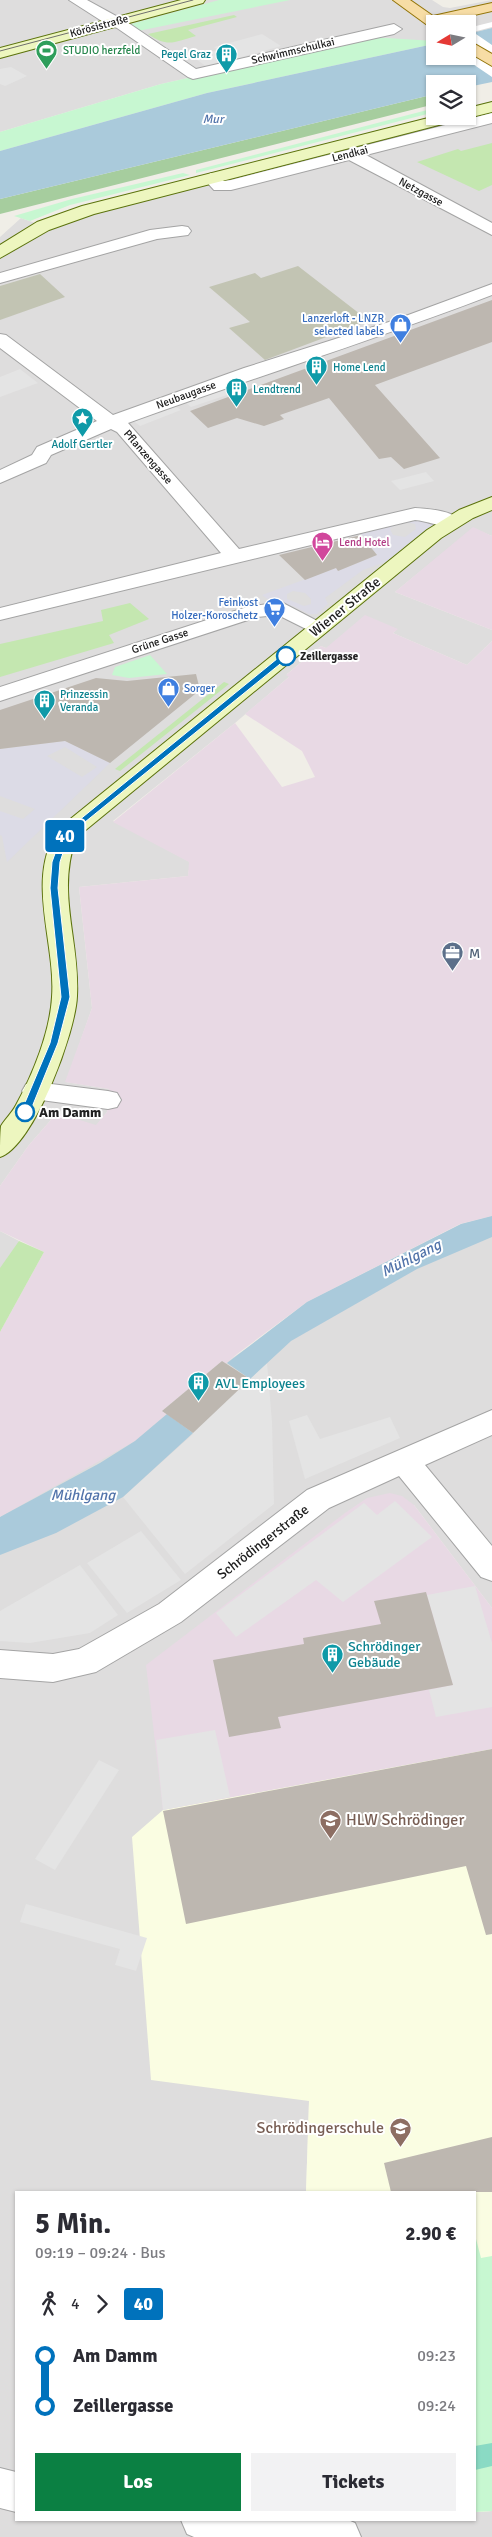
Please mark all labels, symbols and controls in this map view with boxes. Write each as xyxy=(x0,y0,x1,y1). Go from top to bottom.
street label: Körösistraße xyxy=(68,12,130,40)
north arrow xyxy=(426,15,476,65)
map controls xyxy=(426,15,476,125)
street label: Schwimmschulkai xyxy=(250,35,336,67)
sports icon: STUDIO herzfeld xyxy=(35,38,59,69)
building icon: Pegel Graz xyxy=(215,42,239,73)
place label: STUDIO herzfeld xyxy=(63,44,140,57)
place label: Pegel Graz xyxy=(161,48,211,61)
button: layers xyxy=(426,75,476,125)
water label: Mur xyxy=(203,112,225,127)
street label: Lendkai xyxy=(331,143,369,165)
street label: Netzgasse xyxy=(397,175,445,209)
place label: Lanzerloft - LNZR selected labels xyxy=(302,312,384,338)
shop icon: Lanzerloft - LNZR selected labels xyxy=(388,312,412,343)
building icon: Home Lend xyxy=(305,355,329,386)
place label: Home Lend xyxy=(333,361,386,374)
building icon: Lendtrend xyxy=(225,377,249,408)
street label: Neubaugasse xyxy=(154,378,218,412)
place label: Lendtrend xyxy=(253,383,301,396)
place icon: Adolf Gertler xyxy=(70,406,94,437)
street label: Pflanzengasse xyxy=(121,427,175,487)
place label: Adolf Gertler xyxy=(52,438,112,451)
hotel icon: Lend Hotel xyxy=(311,530,335,561)
place label: Lend Hotel xyxy=(339,536,390,549)
street label: Wiener Straße xyxy=(306,573,384,641)
place label: Feinkost Holzer-Koroschetz xyxy=(171,596,258,622)
supermarket icon: Feinkost Holzer-Koroschetz xyxy=(262,596,286,627)
street label: Grüne Gasse xyxy=(130,626,190,656)
marker: Zeillergasse xyxy=(276,646,296,666)
place label: Zeillergasse xyxy=(300,650,359,663)
shop icon: Sorger xyxy=(156,676,180,707)
place label: Sorger xyxy=(184,682,215,695)
building icon: Prinzessin Veranda xyxy=(32,688,56,719)
place label: Prinzessin Veranda xyxy=(60,688,108,714)
line badge: 40 xyxy=(42,820,88,852)
text: 40 xyxy=(55,825,75,847)
office icon: M xyxy=(441,941,465,972)
place label: M xyxy=(469,945,480,962)
marker: Am Damm xyxy=(15,1102,35,1122)
place label: Am Damm xyxy=(39,1104,101,1121)
water label: Mühlgang xyxy=(378,1235,445,1281)
building icon: AVL Employees xyxy=(187,1371,211,1402)
place label: AVL Employees xyxy=(215,1375,305,1392)
water label: Mühlgang xyxy=(51,1486,116,1504)
street label: Schrödingerstraße xyxy=(214,1501,312,1583)
place label: Schrödinger Gebäude xyxy=(348,1638,421,1671)
building icon: Schrödinger Gebäude xyxy=(320,1642,344,1673)
school or university icon: HLW Schrödinger xyxy=(318,1808,342,1839)
place label: HLW Schrödinger xyxy=(346,1810,464,1830)
school or university icon: Schrödingerschule xyxy=(388,2116,412,2147)
place label: Schrödingerschule xyxy=(257,2118,384,2138)
text: 5 Min. xyxy=(35,2207,111,2241)
text: 2.90 € xyxy=(405,2222,456,2246)
text: 09:19 – 09:24 · Bus xyxy=(35,2243,166,2263)
icon: walk xyxy=(35,2290,63,2318)
icon: forward xyxy=(88,2290,116,2318)
text: 40 xyxy=(134,2293,153,2315)
text: 4 xyxy=(71,2294,80,2314)
text: Am Damm xyxy=(73,2344,158,2368)
text: 09:23 xyxy=(417,2346,456,2366)
text: Zeillergasse xyxy=(73,2394,173,2418)
text: 09:24 xyxy=(417,2396,456,2416)
button: Los xyxy=(35,2453,241,2511)
button: Tickets xyxy=(251,2453,456,2511)

